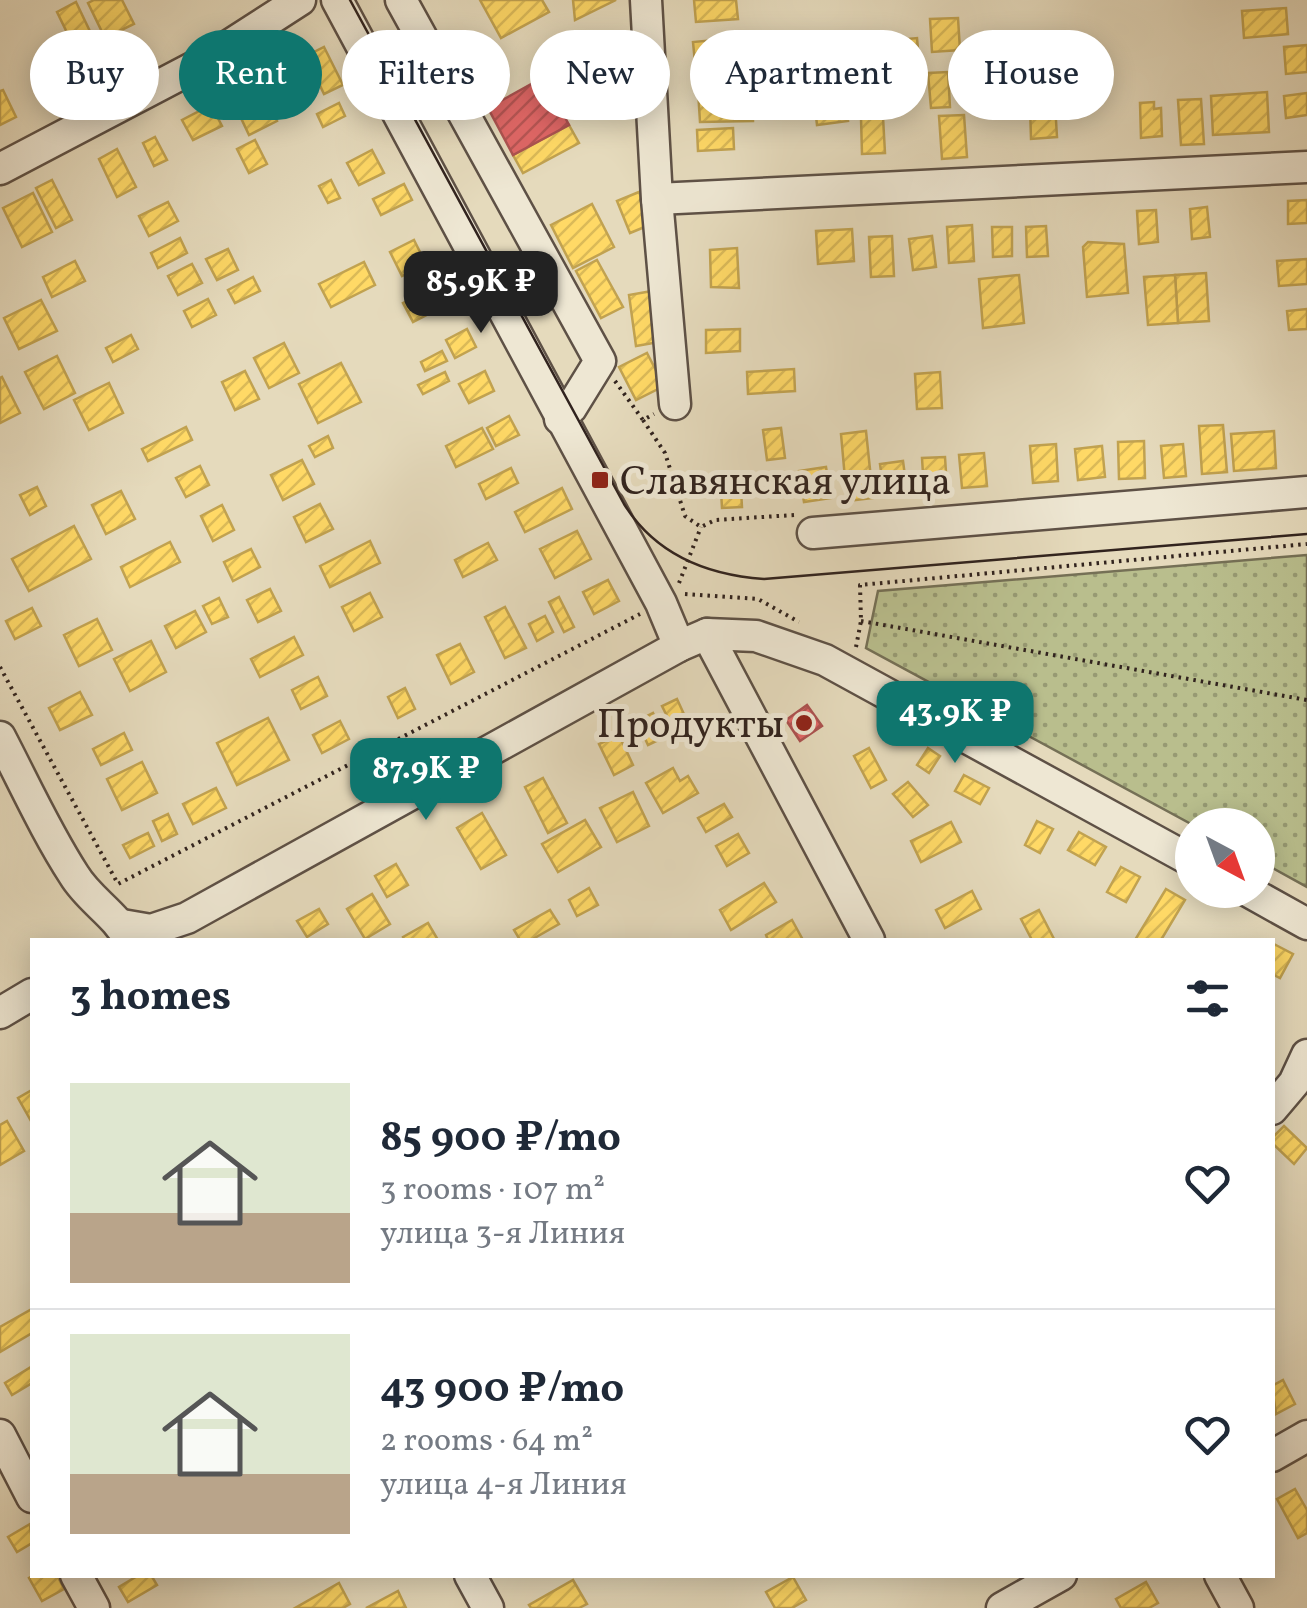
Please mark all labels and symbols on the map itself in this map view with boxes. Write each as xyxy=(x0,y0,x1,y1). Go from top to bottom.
pin: 85.9K ₽ xyxy=(389,251,573,336)
place label: Славянская улица xyxy=(620,456,951,512)
marker: Славянская улица xyxy=(589,469,611,491)
pin: 43.9K ₽ xyxy=(863,681,1047,766)
place label: Продукты xyxy=(597,699,784,755)
marker: Продукты xyxy=(793,712,815,734)
pin: 87.9K ₽ xyxy=(334,738,518,823)
north arrow xyxy=(1175,808,1275,908)

